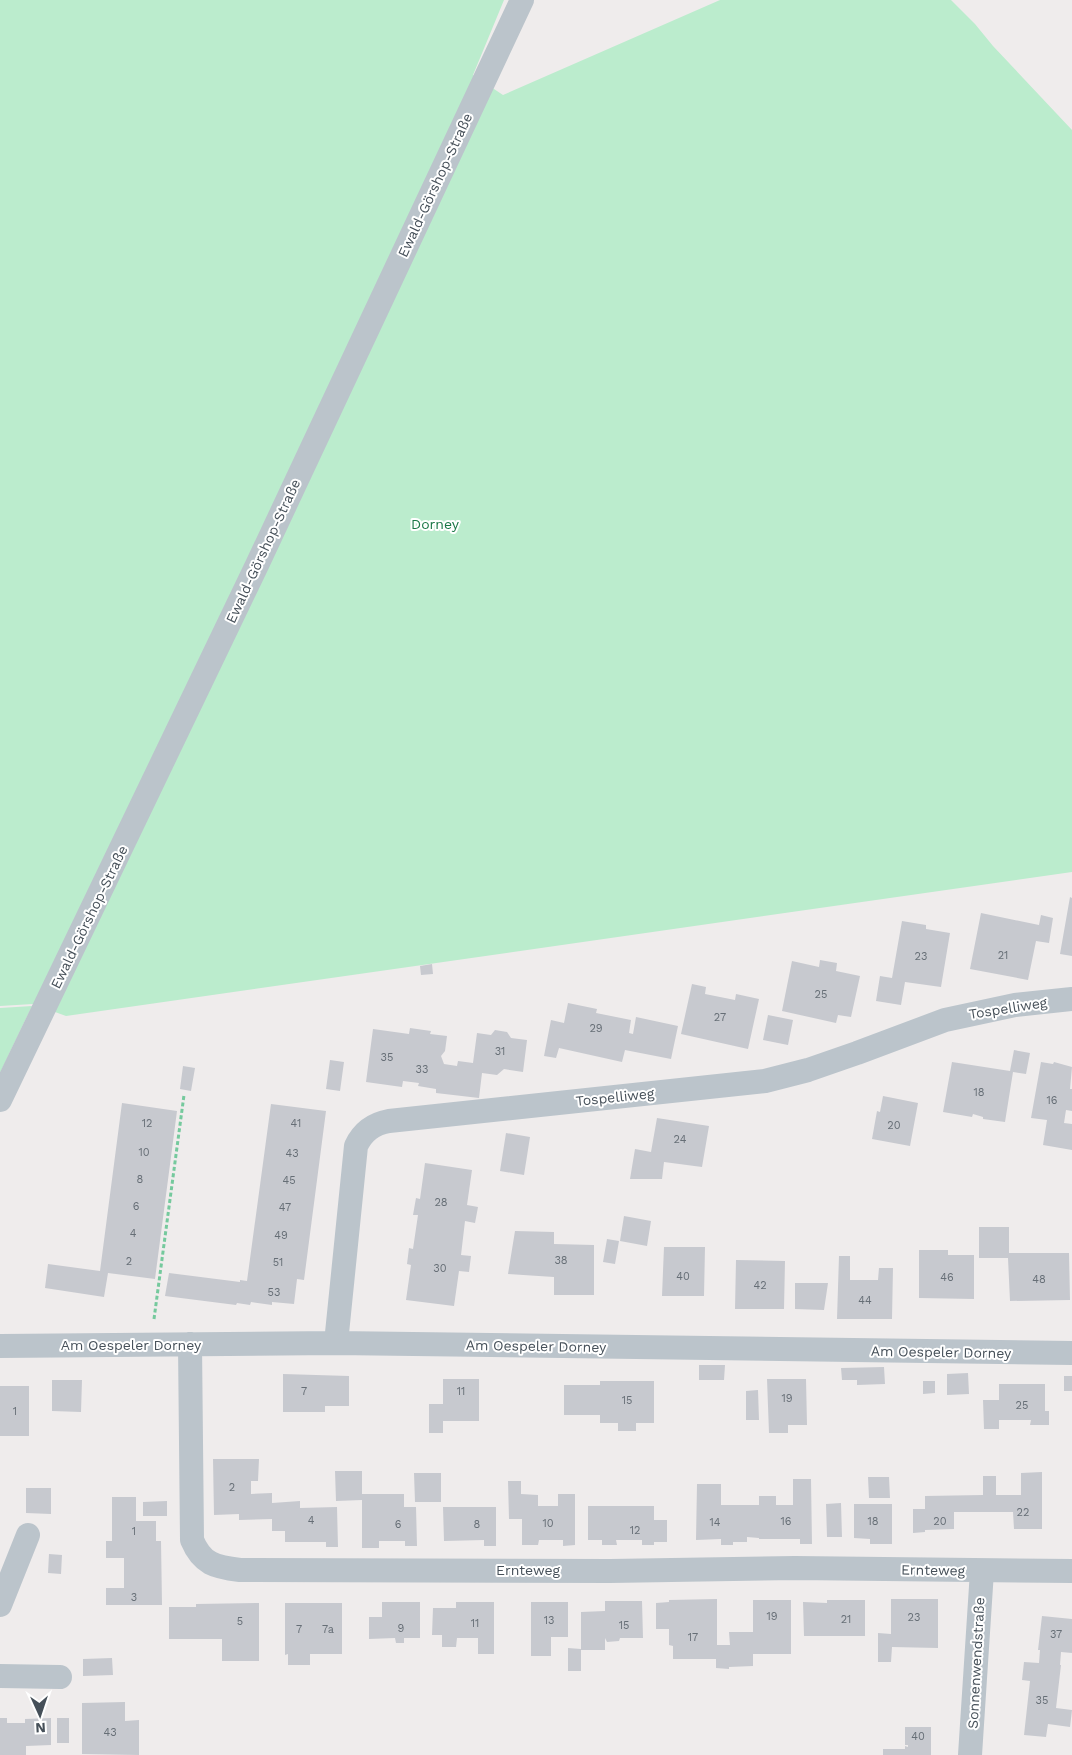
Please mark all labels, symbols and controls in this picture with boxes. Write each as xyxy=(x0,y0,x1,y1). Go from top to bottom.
street label: Ewald-Görshop-Straße xyxy=(395,110,475,260)
street label: Ewald-Görshop-Straße xyxy=(223,476,303,626)
park label: Dorney xyxy=(411,516,460,532)
street label: Ewald-Görshop-Straße xyxy=(47,843,131,991)
house number: 21 xyxy=(998,949,1008,962)
house number: 23 xyxy=(915,950,927,963)
house number: 25 xyxy=(815,988,827,1001)
street label: Tospelliweg xyxy=(968,994,1049,1022)
house number: 27 xyxy=(714,1011,726,1024)
house number: 29 xyxy=(589,1022,603,1035)
house number: 31 xyxy=(495,1045,505,1058)
house number: 35 xyxy=(381,1051,393,1064)
house number: 33 xyxy=(416,1063,428,1076)
street label: Tospelliweg xyxy=(575,1085,656,1109)
house number: 18 xyxy=(973,1086,985,1099)
house number: 16 xyxy=(1047,1094,1058,1107)
house number: 12 xyxy=(142,1117,152,1130)
house number: 41 xyxy=(291,1117,301,1130)
house number: 20 xyxy=(887,1119,901,1132)
house number: 24 xyxy=(674,1133,687,1146)
house number: 10 xyxy=(138,1146,150,1159)
house number: 43 xyxy=(285,1147,299,1160)
house number: 8 xyxy=(137,1173,144,1186)
house number: 45 xyxy=(282,1174,296,1187)
house number: 28 xyxy=(434,1196,448,1209)
house number: 6 xyxy=(133,1200,140,1213)
house number: 47 xyxy=(279,1201,291,1214)
house number: 4 xyxy=(130,1227,137,1240)
house number: 49 xyxy=(274,1229,288,1242)
house number: 38 xyxy=(554,1254,568,1267)
house number: 2 xyxy=(126,1255,132,1268)
house number: 51 xyxy=(273,1256,283,1269)
house number: 30 xyxy=(433,1262,447,1275)
house number: 40 xyxy=(676,1270,690,1283)
house number: 46 xyxy=(940,1271,954,1284)
house number: 48 xyxy=(1032,1273,1046,1286)
house number: 42 xyxy=(753,1279,767,1292)
house number: 53 xyxy=(268,1286,280,1299)
house number: 44 xyxy=(858,1294,872,1307)
street label: Am Oespeler Dorney xyxy=(61,1337,202,1353)
street label: Am Oespeler Dorney xyxy=(466,1337,607,1355)
street label: Am Oespeler Dorney xyxy=(871,1343,1012,1361)
house number: 7 xyxy=(301,1385,307,1398)
house number: 11 xyxy=(457,1385,465,1398)
house number: 19 xyxy=(781,1392,793,1405)
house number: 15 xyxy=(622,1394,632,1407)
house number: 25 xyxy=(1016,1399,1028,1412)
house number: 1 xyxy=(13,1405,17,1418)
house number: 2 xyxy=(229,1481,235,1494)
house number: 22 xyxy=(1017,1506,1029,1519)
house number: 4 xyxy=(308,1514,315,1527)
house number: 16 xyxy=(781,1515,792,1528)
house number: 18 xyxy=(867,1515,879,1528)
house number: 20 xyxy=(933,1515,947,1528)
house number: 14 xyxy=(709,1516,721,1529)
house number: 10 xyxy=(542,1517,554,1530)
house number: 6 xyxy=(395,1518,402,1531)
house number: 8 xyxy=(474,1518,481,1531)
house number: 12 xyxy=(630,1524,640,1537)
house number: 1 xyxy=(132,1525,136,1538)
street label: Ernteweg xyxy=(901,1561,966,1579)
street label: Ernteweg xyxy=(496,1562,561,1578)
house number: 3 xyxy=(131,1591,137,1604)
street label: Sonnenwendstraße xyxy=(965,1597,987,1729)
house number: 19 xyxy=(766,1610,778,1623)
house number: 23 xyxy=(908,1611,920,1624)
house number: 21 xyxy=(841,1613,851,1626)
house number: 13 xyxy=(544,1614,554,1627)
house number: 5 xyxy=(237,1615,243,1628)
house number: 11 xyxy=(471,1617,479,1630)
house number: 15 xyxy=(619,1619,629,1632)
house number: 9 xyxy=(398,1622,405,1635)
house number: 7 xyxy=(296,1623,302,1636)
house number: 7a xyxy=(322,1623,334,1636)
house number: 37 xyxy=(1050,1628,1062,1641)
house number: 17 xyxy=(688,1631,698,1644)
north arrow xyxy=(15,1690,65,1740)
house number: 35 xyxy=(1036,1694,1048,1707)
text: N xyxy=(35,1720,46,1736)
house number: 43 xyxy=(103,1726,117,1739)
house number: 40 xyxy=(911,1730,925,1743)

